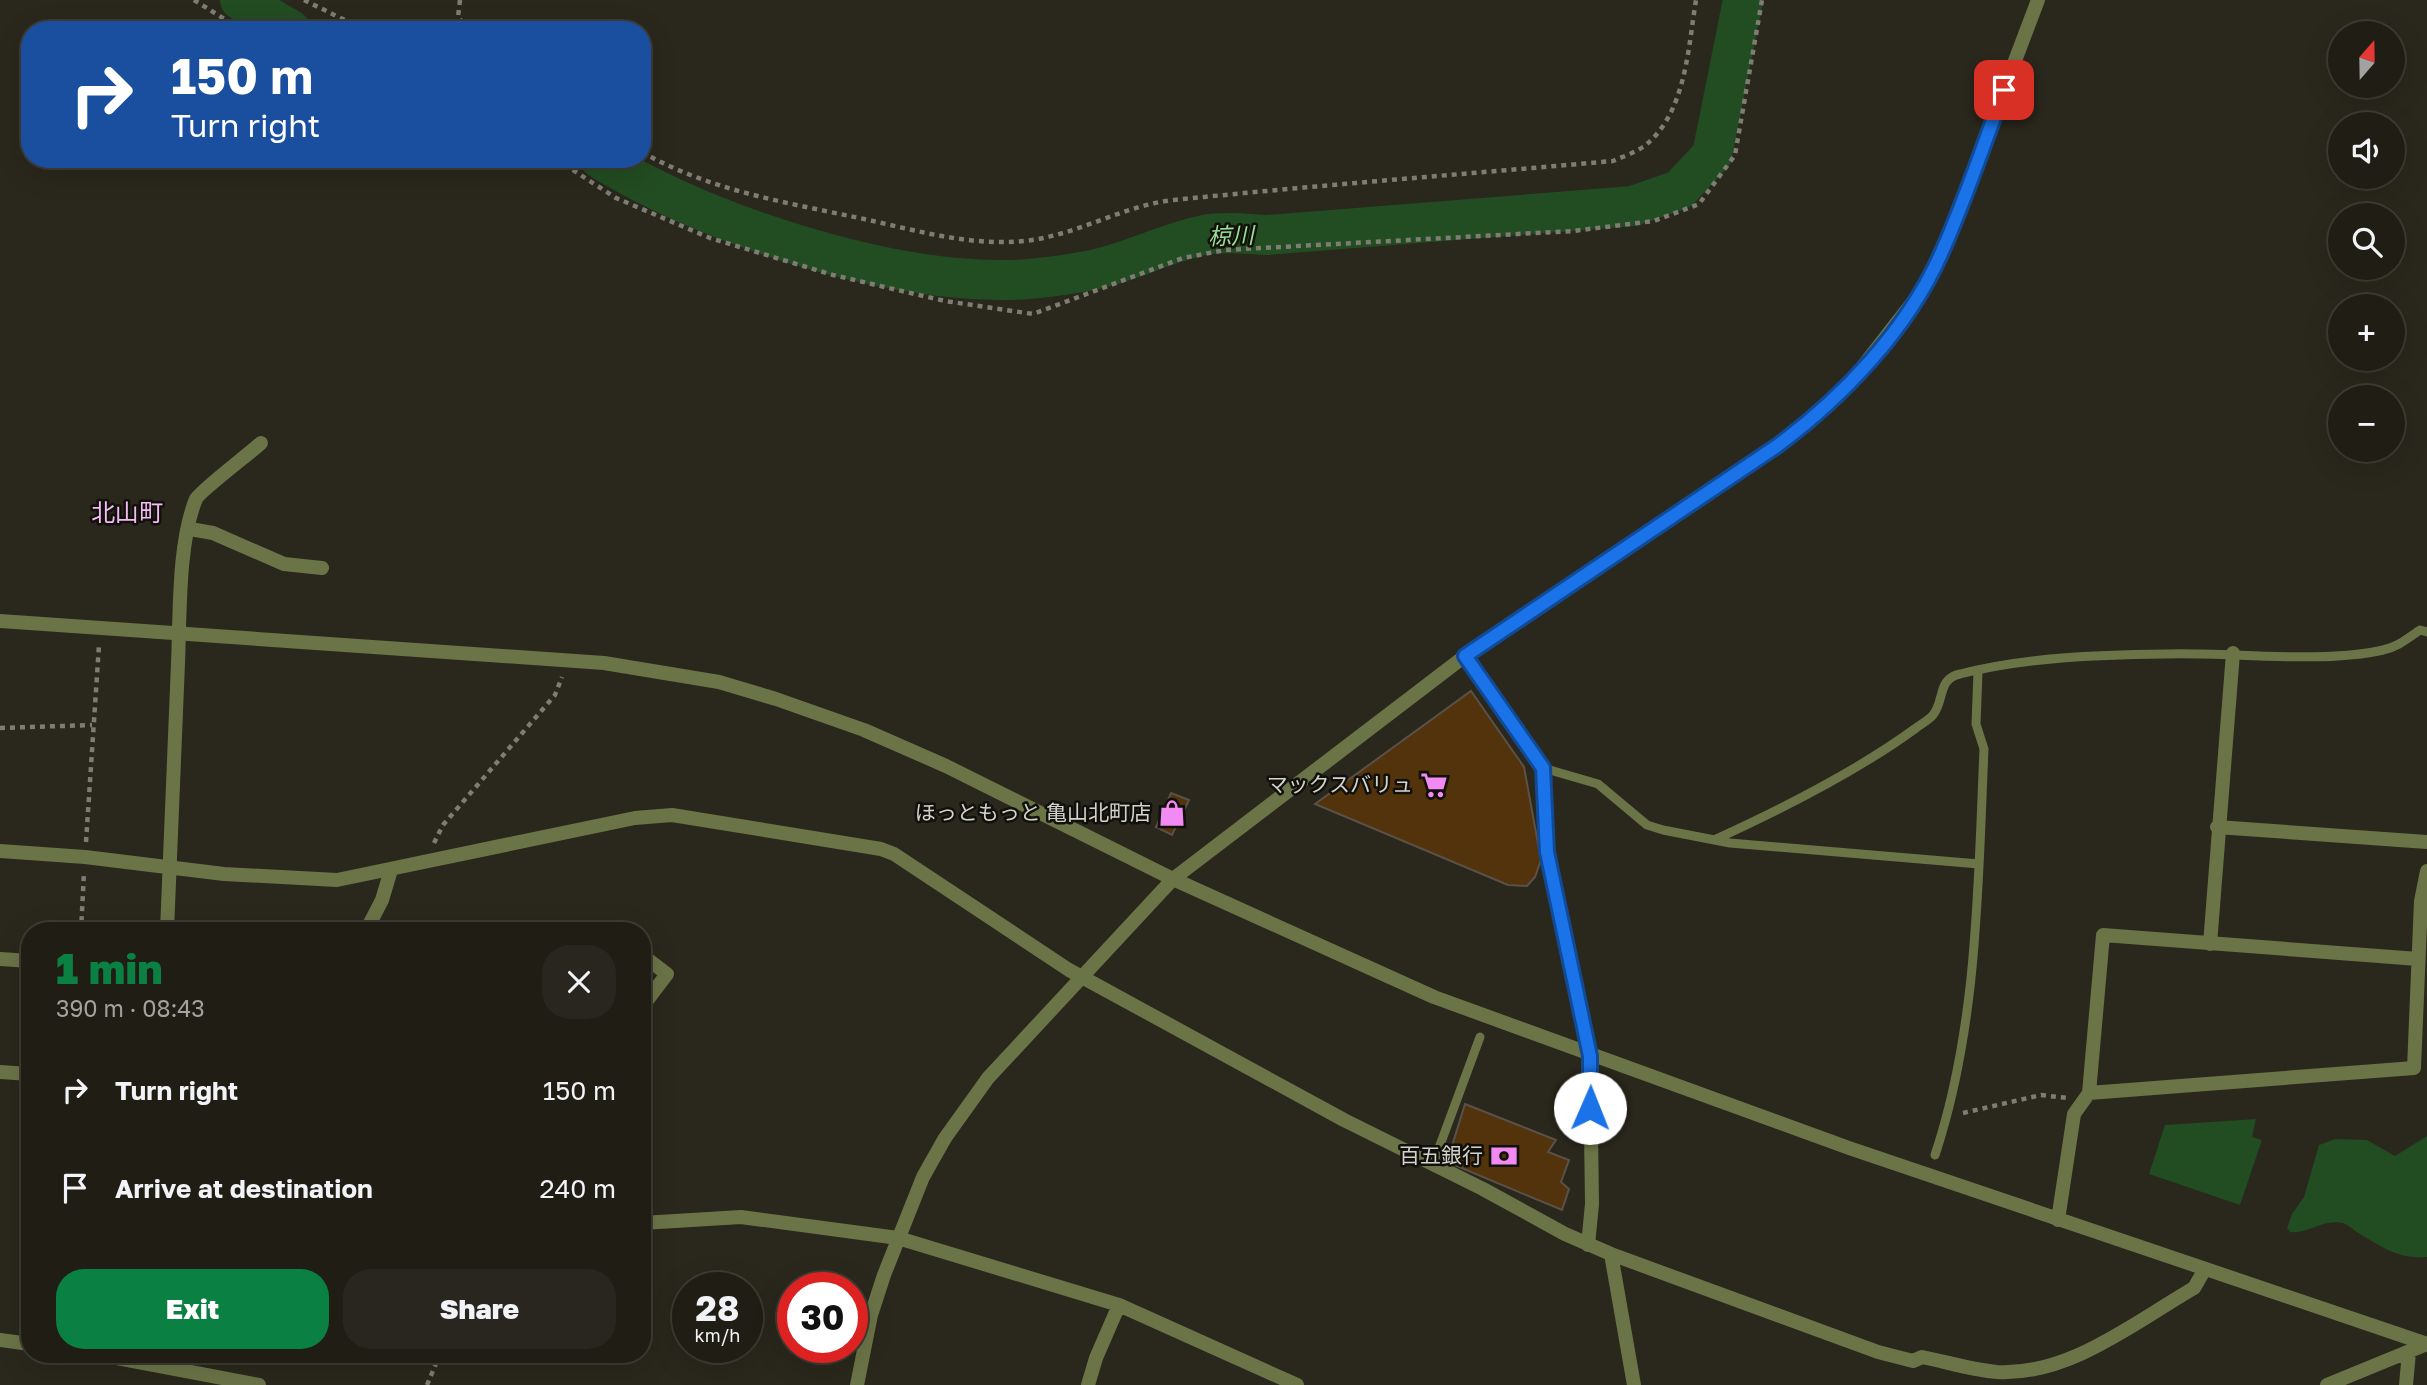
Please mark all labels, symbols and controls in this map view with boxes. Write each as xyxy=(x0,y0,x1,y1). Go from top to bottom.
north arrow xyxy=(2328,21,2404,98)
map controls xyxy=(2328,21,2405,462)
text: 150 m xyxy=(171,46,313,105)
icon: right xyxy=(56,49,147,140)
pin xyxy=(1974,60,2034,120)
icon: arrive xyxy=(1985,71,2023,109)
text: Turn right xyxy=(171,106,320,144)
button: sound xyxy=(2328,112,2405,189)
button: search xyxy=(2328,203,2405,280)
water label: 椋川 xyxy=(1207,220,1257,250)
button: + xyxy=(2328,294,2405,371)
button: − xyxy=(2328,385,2405,462)
district label: 北山町 xyxy=(91,497,163,526)
supermarket icon: マックスバリュ xyxy=(1419,770,1449,800)
place label: マックスバリュ xyxy=(1267,771,1413,797)
shop icon: ほっともっと 亀山北町店 xyxy=(1157,798,1187,828)
place label: ほっともっと 亀山北町店 xyxy=(915,799,1151,825)
text: 1 min xyxy=(56,943,163,993)
button: close xyxy=(542,945,616,1019)
text: 390 m · 08:43 xyxy=(56,994,205,1022)
icon: right xyxy=(56,1071,94,1109)
position arrow xyxy=(1553,1071,1627,1145)
text: Turn right xyxy=(115,1075,238,1106)
text: 150 m xyxy=(543,1075,616,1106)
bank icon: 百五銀行 xyxy=(1489,1141,1519,1171)
place label: 百五銀行 xyxy=(1399,1142,1483,1168)
icon: arrive xyxy=(56,1169,94,1207)
text: Arrive at destination xyxy=(115,1173,373,1204)
text: 240 m xyxy=(539,1173,616,1204)
button: Exit xyxy=(56,1269,329,1349)
button: Share xyxy=(343,1269,616,1349)
speed limit sign: 30 xyxy=(777,1272,868,1363)
text: 28 xyxy=(696,1287,739,1329)
text: km/h xyxy=(695,1324,740,1346)

